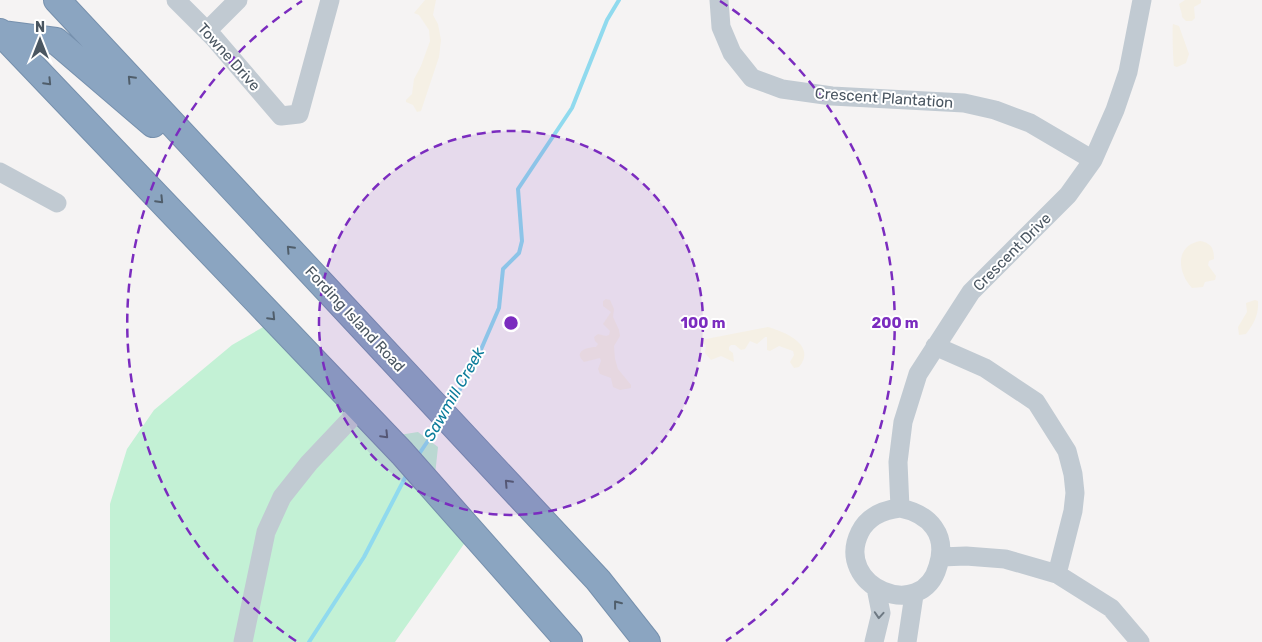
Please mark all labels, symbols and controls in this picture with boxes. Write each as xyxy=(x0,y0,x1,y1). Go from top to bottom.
north arrow xyxy=(15,15,65,65)
text: N xyxy=(35,19,45,36)
street label: Towne Drive xyxy=(194,19,264,95)
one-way arrow xyxy=(128,76,137,85)
one-way arrow xyxy=(42,77,51,86)
street label: Crescent Plantation xyxy=(814,84,954,112)
one-way arrow xyxy=(154,194,163,203)
street label: Crescent Drive xyxy=(969,209,1055,295)
one-way arrow xyxy=(287,246,296,255)
street label: Fording Island Road xyxy=(301,262,409,376)
one-way arrow xyxy=(266,312,275,321)
centre of rings xyxy=(502,314,520,332)
text: 100 m xyxy=(681,314,725,332)
text: 200 m xyxy=(871,314,919,332)
water label: Sawmill Creek xyxy=(420,343,489,444)
one-way arrow xyxy=(379,429,388,438)
one-way arrow xyxy=(505,480,514,489)
one-way arrow xyxy=(615,601,623,610)
one-way arrow xyxy=(873,612,884,620)

